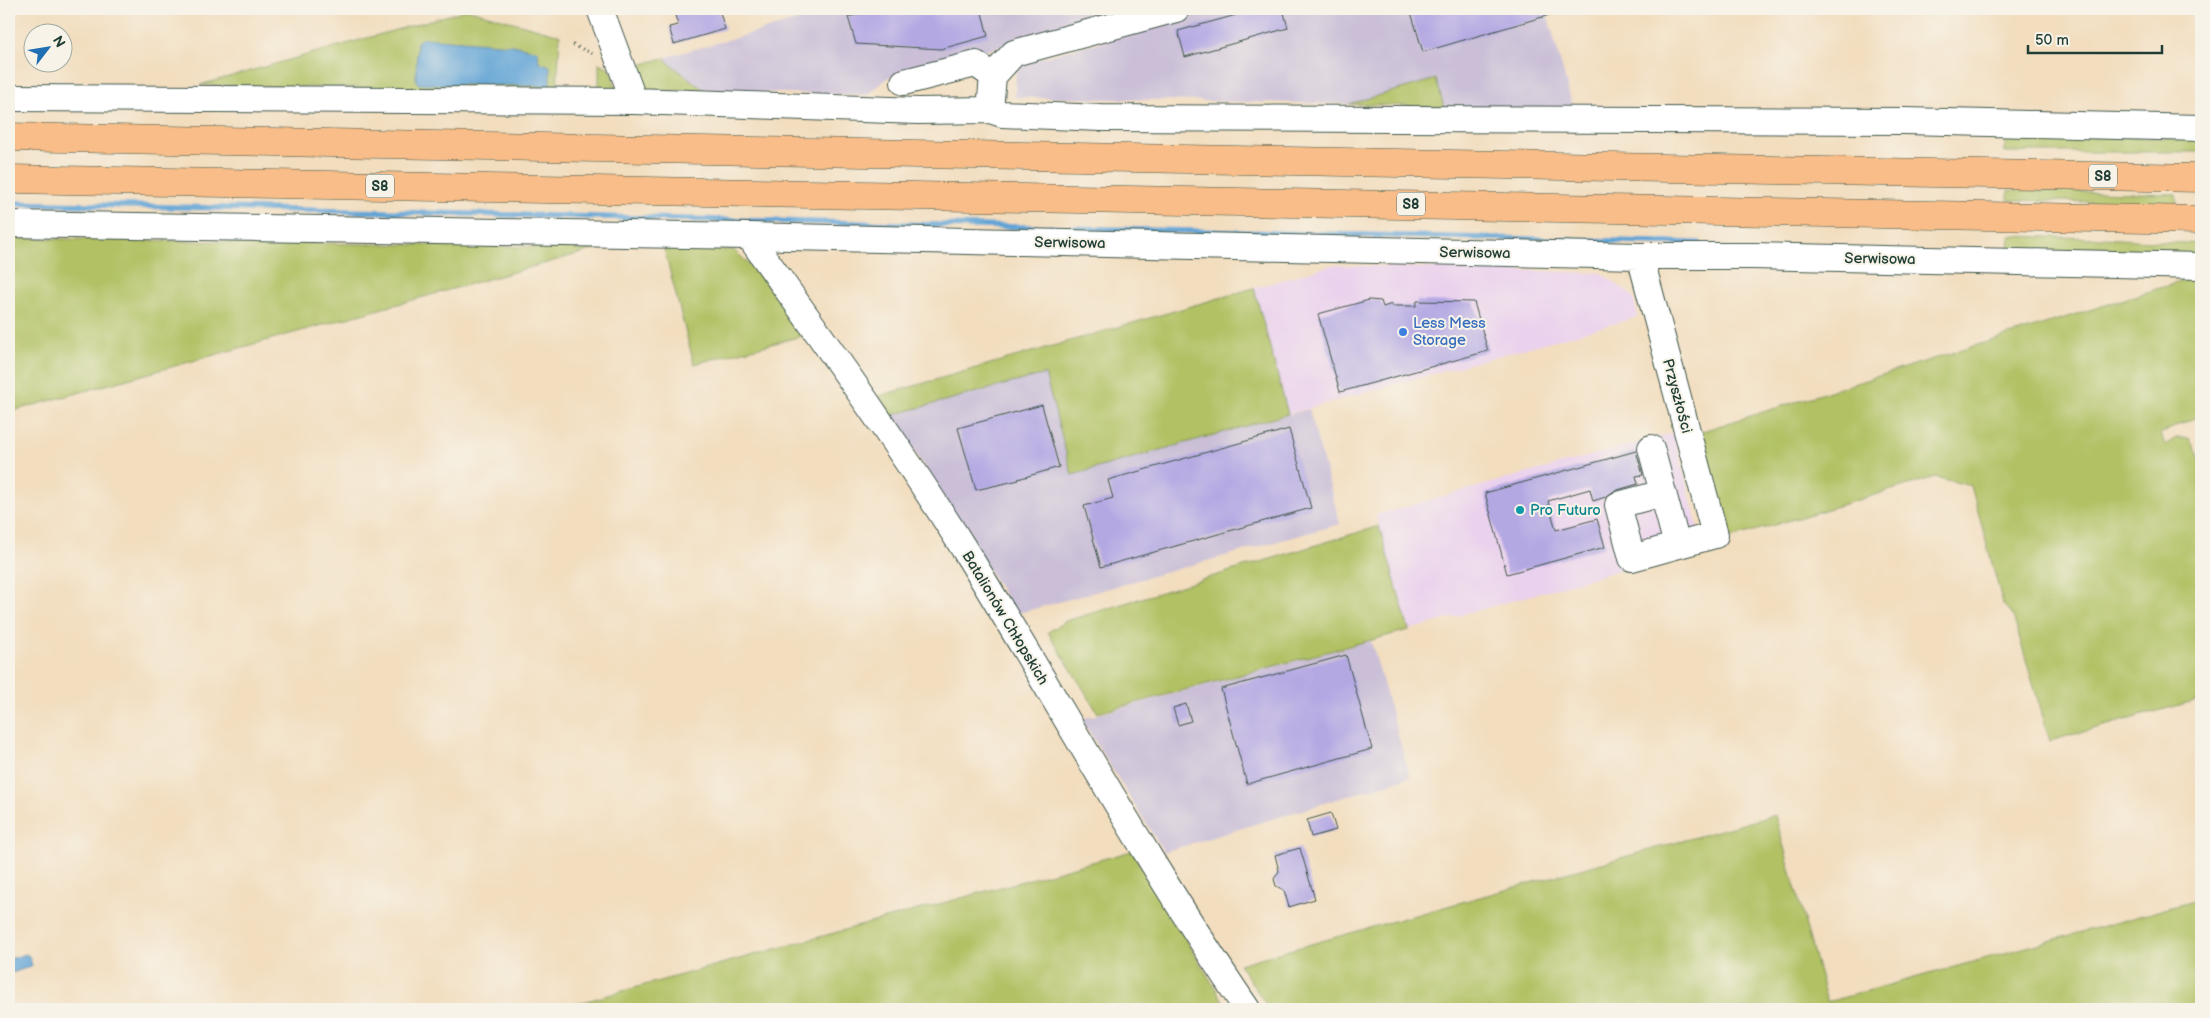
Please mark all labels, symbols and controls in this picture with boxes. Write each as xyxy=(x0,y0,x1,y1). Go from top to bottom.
north arrow xyxy=(22,22,72,72)
scale bar xyxy=(2028,22,2161,54)
text: 50 m xyxy=(2035,31,2069,50)
text: N xyxy=(49,33,69,50)
road number: S8 xyxy=(2089,165,2117,188)
road number: S8 xyxy=(366,175,394,198)
road number: S8 xyxy=(1397,192,1425,215)
street label: Serwisowa xyxy=(1034,233,1106,253)
street label: Serwisowa xyxy=(1439,243,1511,263)
street label: Serwisowa xyxy=(1844,249,1916,269)
place label: Less Mess Storage xyxy=(1413,314,1486,350)
marker: Less Mess Storage xyxy=(1397,326,1409,338)
street label: Przyszłości xyxy=(1658,357,1696,435)
place label: Pro Futuro xyxy=(1530,501,1601,520)
marker: Pro Futuro xyxy=(1514,504,1526,516)
street label: Batalionów Chłopskich xyxy=(957,547,1053,689)

